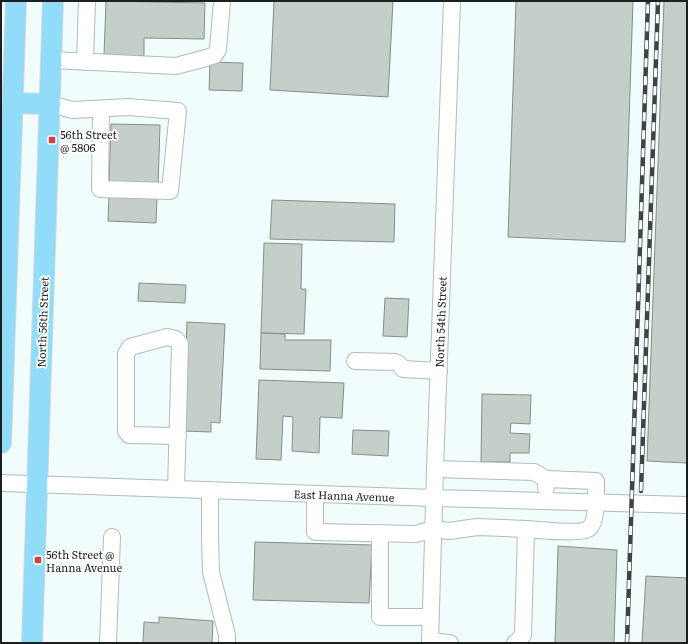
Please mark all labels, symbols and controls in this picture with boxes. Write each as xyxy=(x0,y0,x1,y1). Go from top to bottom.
place label: 56th Street @ 5806 xyxy=(60,126,117,155)
marker: 56th Street @ 5806 xyxy=(47,135,57,145)
street label: North 56th Street xyxy=(32,276,52,368)
street label: North 54th Street xyxy=(430,276,450,368)
street label: East Hanna Avenue xyxy=(293,485,395,505)
place label: 56th Street @ Hanna Avenue xyxy=(46,546,123,575)
marker: 56th Street @ Hanna Avenue xyxy=(33,555,43,565)

